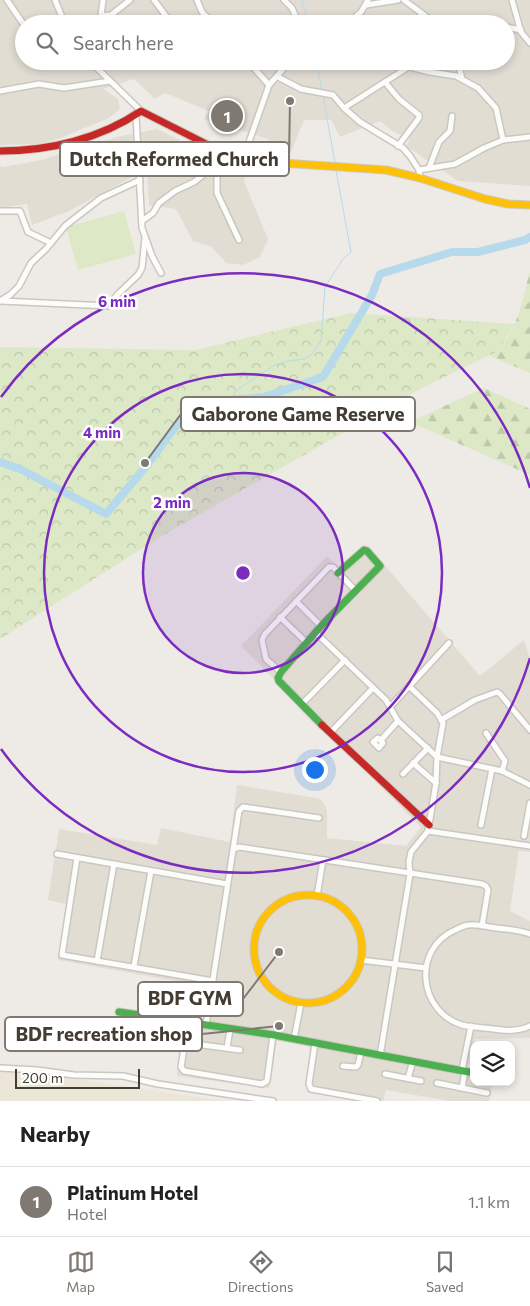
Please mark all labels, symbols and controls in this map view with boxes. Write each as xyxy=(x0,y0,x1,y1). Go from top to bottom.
search box xyxy=(15,15,515,70)
icon: search xyxy=(33,29,61,57)
text: Search here xyxy=(73,31,173,54)
pin: 1 xyxy=(211,97,243,135)
callout: Dutch Reformed Church xyxy=(60,142,289,176)
text: Dutch Reformed Church xyxy=(69,147,279,170)
text: 6 min xyxy=(98,292,136,310)
callout: Gaborone Game Reserve xyxy=(181,397,415,431)
text: Gaborone Game Reserve xyxy=(191,402,405,425)
text: 4 min xyxy=(83,423,121,441)
text: 2 min xyxy=(153,493,191,511)
centre of rings xyxy=(234,564,252,582)
your location xyxy=(302,757,328,783)
callout: BDF GYM xyxy=(138,982,243,1016)
text: BDF GYM xyxy=(148,986,232,1009)
callout: BDF recreation shop xyxy=(5,1017,202,1051)
text: BDF recreation shop xyxy=(15,1022,193,1045)
map controls xyxy=(470,1041,515,1086)
button: layers xyxy=(470,1041,515,1086)
scale bar xyxy=(15,1066,140,1089)
text: 200 m xyxy=(22,1069,63,1086)
text: Nearby xyxy=(20,1121,90,1146)
text: Platinum Hotel xyxy=(67,1181,199,1204)
text: 1 xyxy=(32,1192,40,1211)
text: 1.1 km xyxy=(468,1192,510,1211)
text: Hotel xyxy=(67,1204,107,1223)
tab: Map xyxy=(66,1248,95,1295)
tab: Directions xyxy=(228,1248,293,1295)
tab: Saved xyxy=(426,1248,464,1295)

